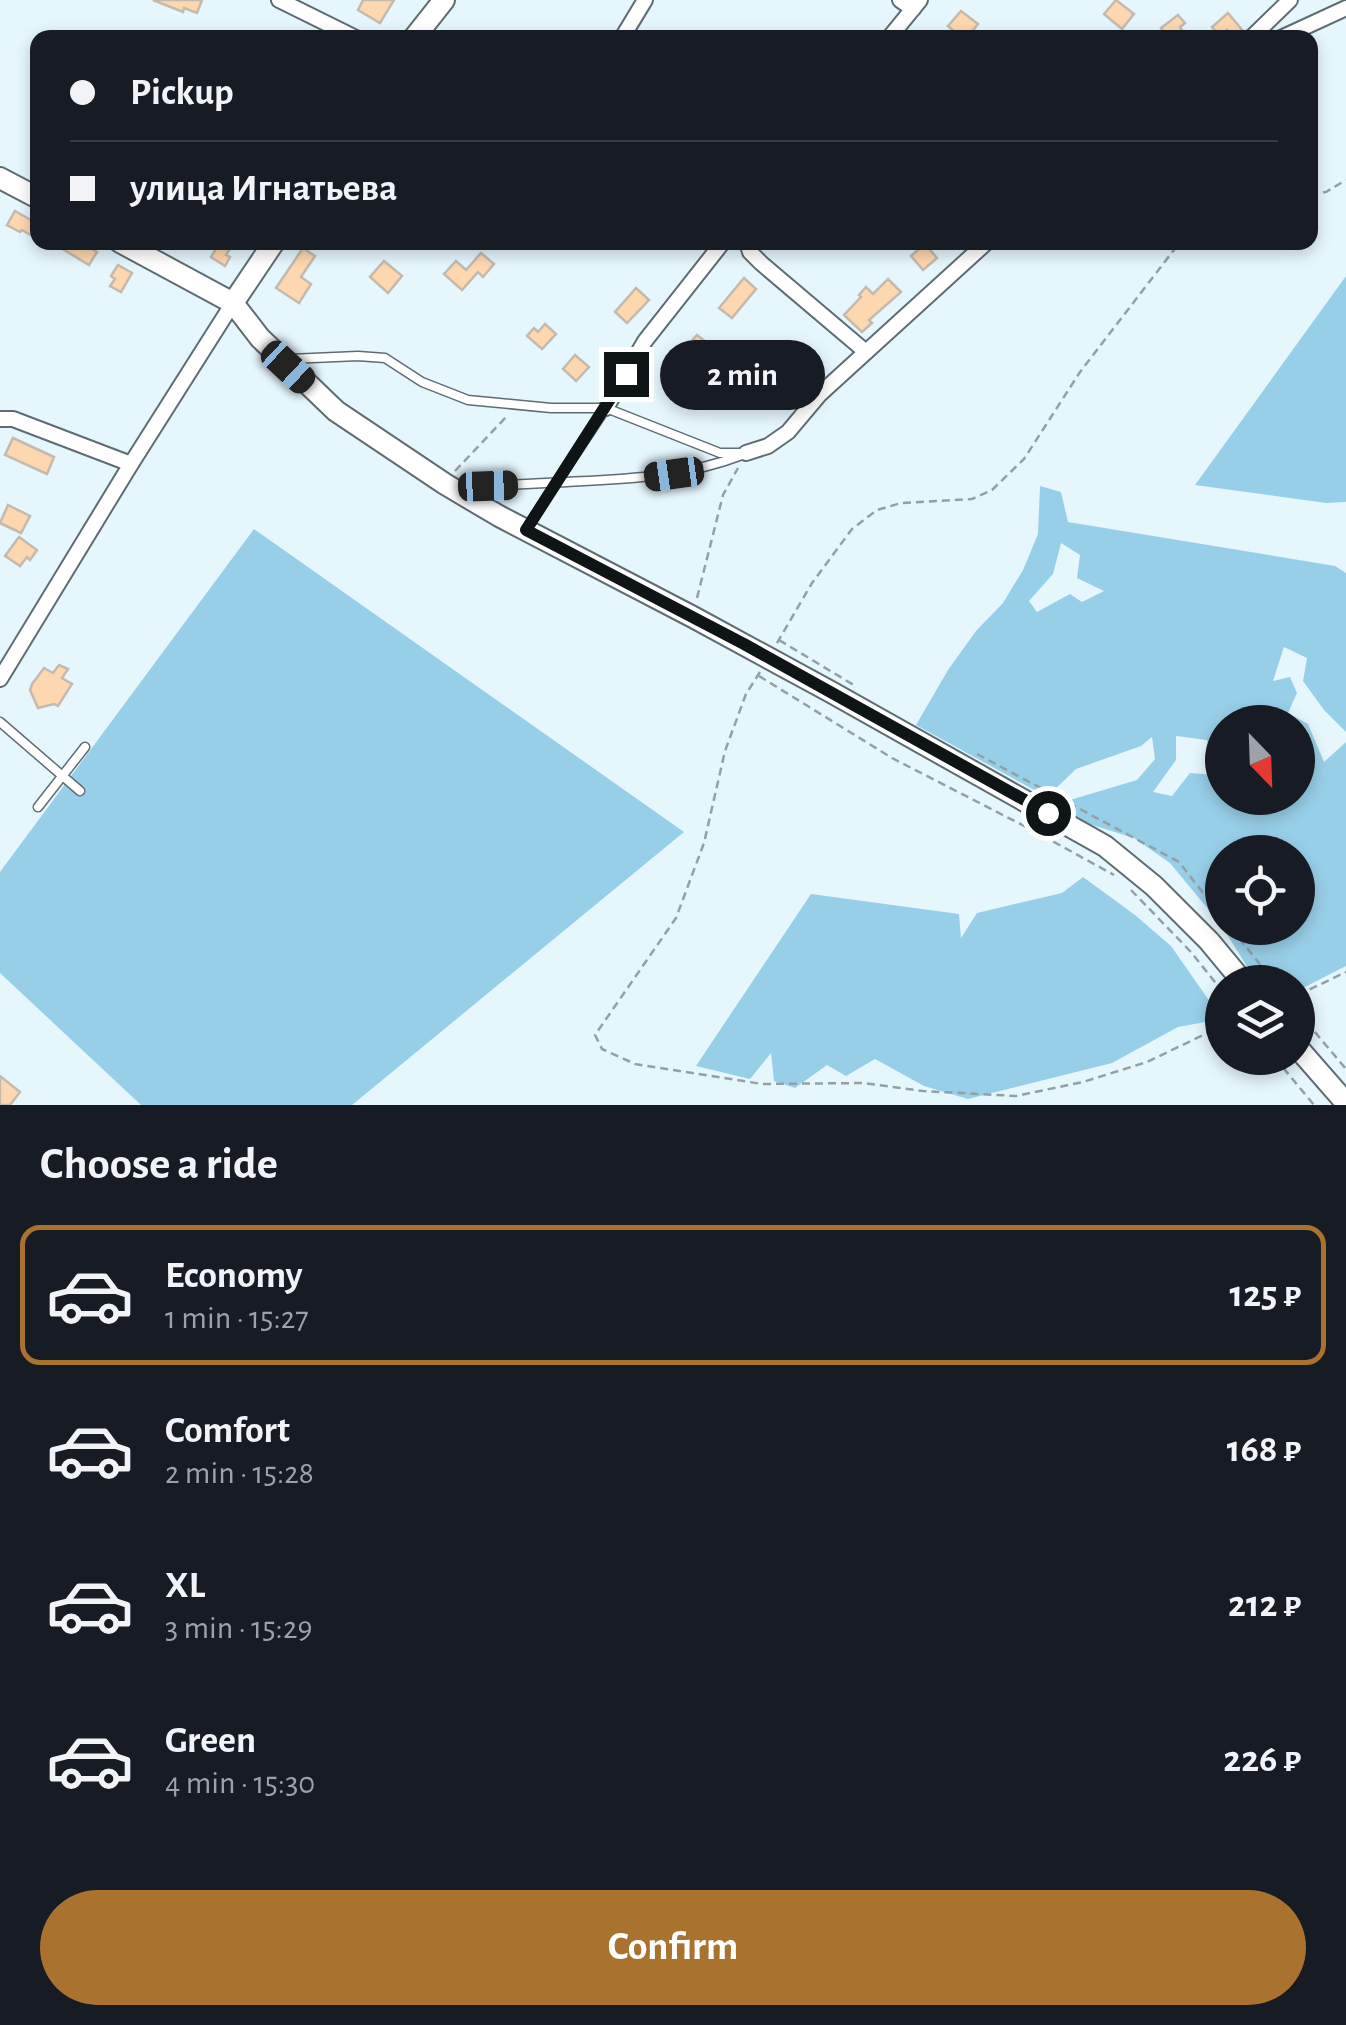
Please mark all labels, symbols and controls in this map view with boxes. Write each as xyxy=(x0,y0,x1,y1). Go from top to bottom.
text: Pickup xyxy=(130,74,234,112)
text: улица Игнатьева xyxy=(130,170,397,208)
car xyxy=(256,336,320,398)
callout: 2 min xyxy=(661,339,826,409)
route end xyxy=(604,352,649,397)
text: 2 min xyxy=(707,359,778,391)
car xyxy=(642,455,706,493)
car xyxy=(457,470,519,502)
north arrow xyxy=(1205,705,1315,815)
map controls xyxy=(1205,705,1315,1075)
route start xyxy=(1026,791,1071,836)
button: locate xyxy=(1205,835,1315,945)
button: layers xyxy=(1205,965,1315,1075)
text: Choose a ride xyxy=(40,1142,278,1187)
icon: car xyxy=(45,1250,135,1340)
text: Economy xyxy=(165,1257,303,1295)
text: 125 ₽ xyxy=(1229,1276,1301,1314)
text: 1 min · 15:27 xyxy=(165,1302,309,1334)
icon: car xyxy=(45,1405,135,1495)
text: Comfort xyxy=(165,1412,290,1450)
text: 168 ₽ xyxy=(1227,1431,1301,1469)
text: 2 min · 15:28 xyxy=(165,1457,314,1489)
icon: car xyxy=(45,1560,135,1650)
text: XL xyxy=(165,1567,205,1605)
text: 212 ₽ xyxy=(1228,1586,1301,1624)
text: 3 min · 15:29 xyxy=(165,1612,313,1644)
icon: car xyxy=(45,1715,135,1805)
text: Green xyxy=(165,1722,256,1760)
text: 226 ₽ xyxy=(1223,1741,1301,1779)
text: 4 min · 15:30 xyxy=(165,1767,315,1799)
button: Confirm xyxy=(40,1890,1306,2005)

